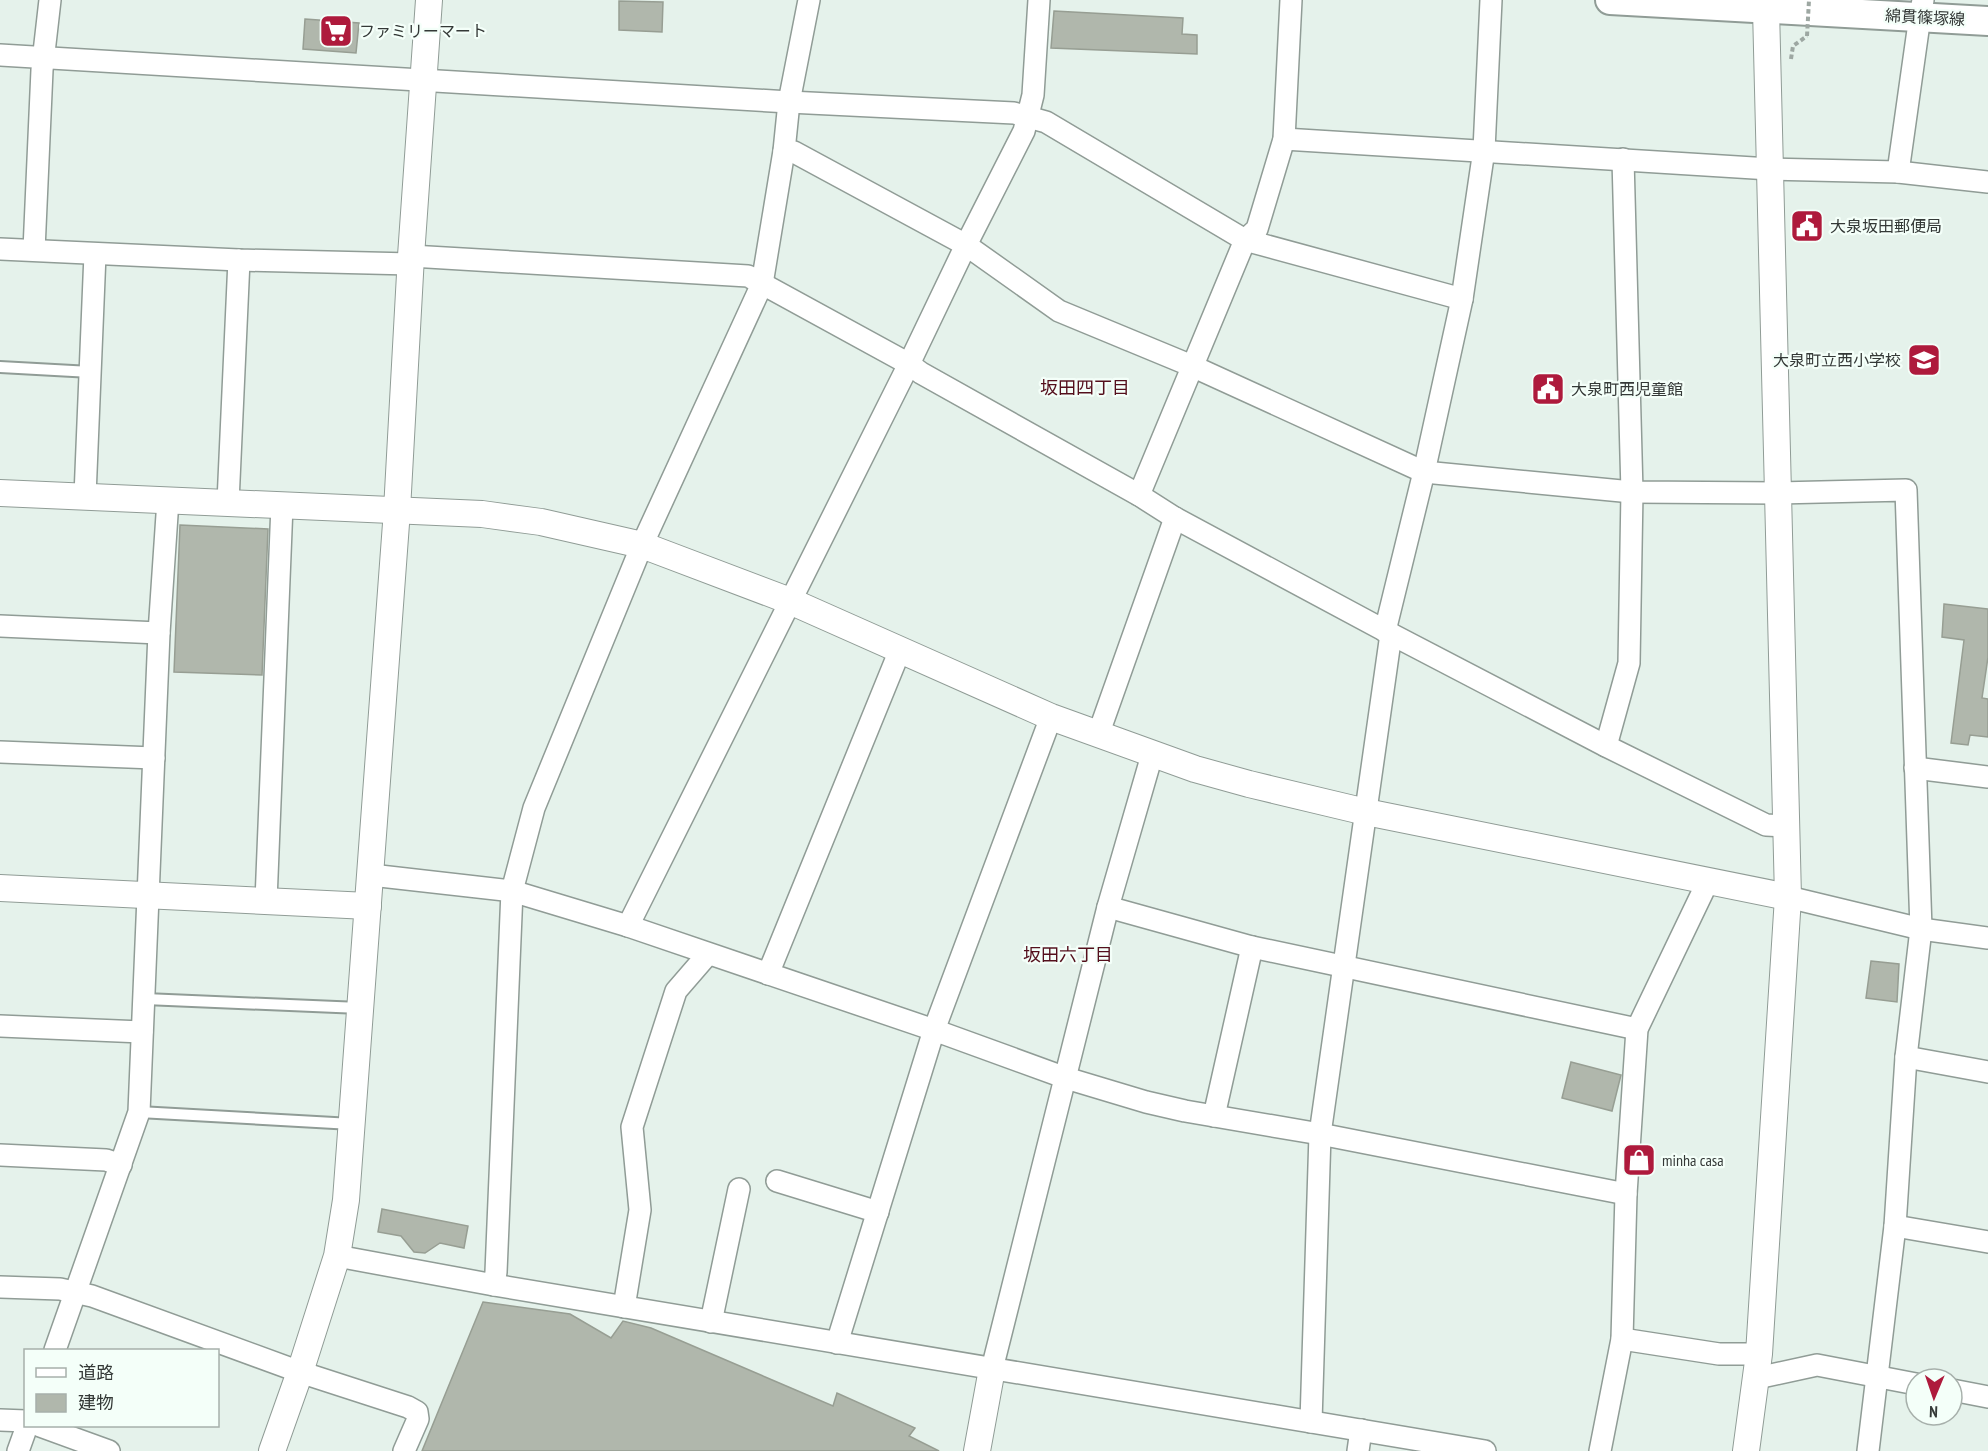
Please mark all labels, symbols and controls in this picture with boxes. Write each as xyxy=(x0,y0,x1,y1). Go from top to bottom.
street label: 綿貫篠塚線 xyxy=(1885,5,1965,29)
supermarket icon: ファミリーマート xyxy=(318,13,354,49)
place label: ファミリーマート xyxy=(359,21,487,41)
public building icon: 大泉坂田郵便局 xyxy=(1789,208,1825,244)
place label: 大泉坂田郵便局 xyxy=(1830,216,1942,236)
school or university icon: 大泉町立西小学校 xyxy=(1906,342,1942,378)
place label: 大泉町立西小学校 xyxy=(1773,350,1901,370)
public building icon: 大泉町西児童館 xyxy=(1530,371,1566,407)
district label: 坂田四丁目 xyxy=(1040,376,1130,399)
place label: 大泉町西児童館 xyxy=(1571,379,1683,399)
district label: 坂田六丁目 xyxy=(1023,943,1113,966)
shop icon: minha casa xyxy=(1621,1142,1657,1178)
place label: minha casa xyxy=(1662,1150,1724,1170)
legend xyxy=(24,1349,219,1427)
text: 道路 xyxy=(78,1361,114,1384)
north arrow xyxy=(1904,1367,1964,1427)
text: 建物 xyxy=(78,1391,114,1414)
text: N xyxy=(1929,1402,1938,1422)

